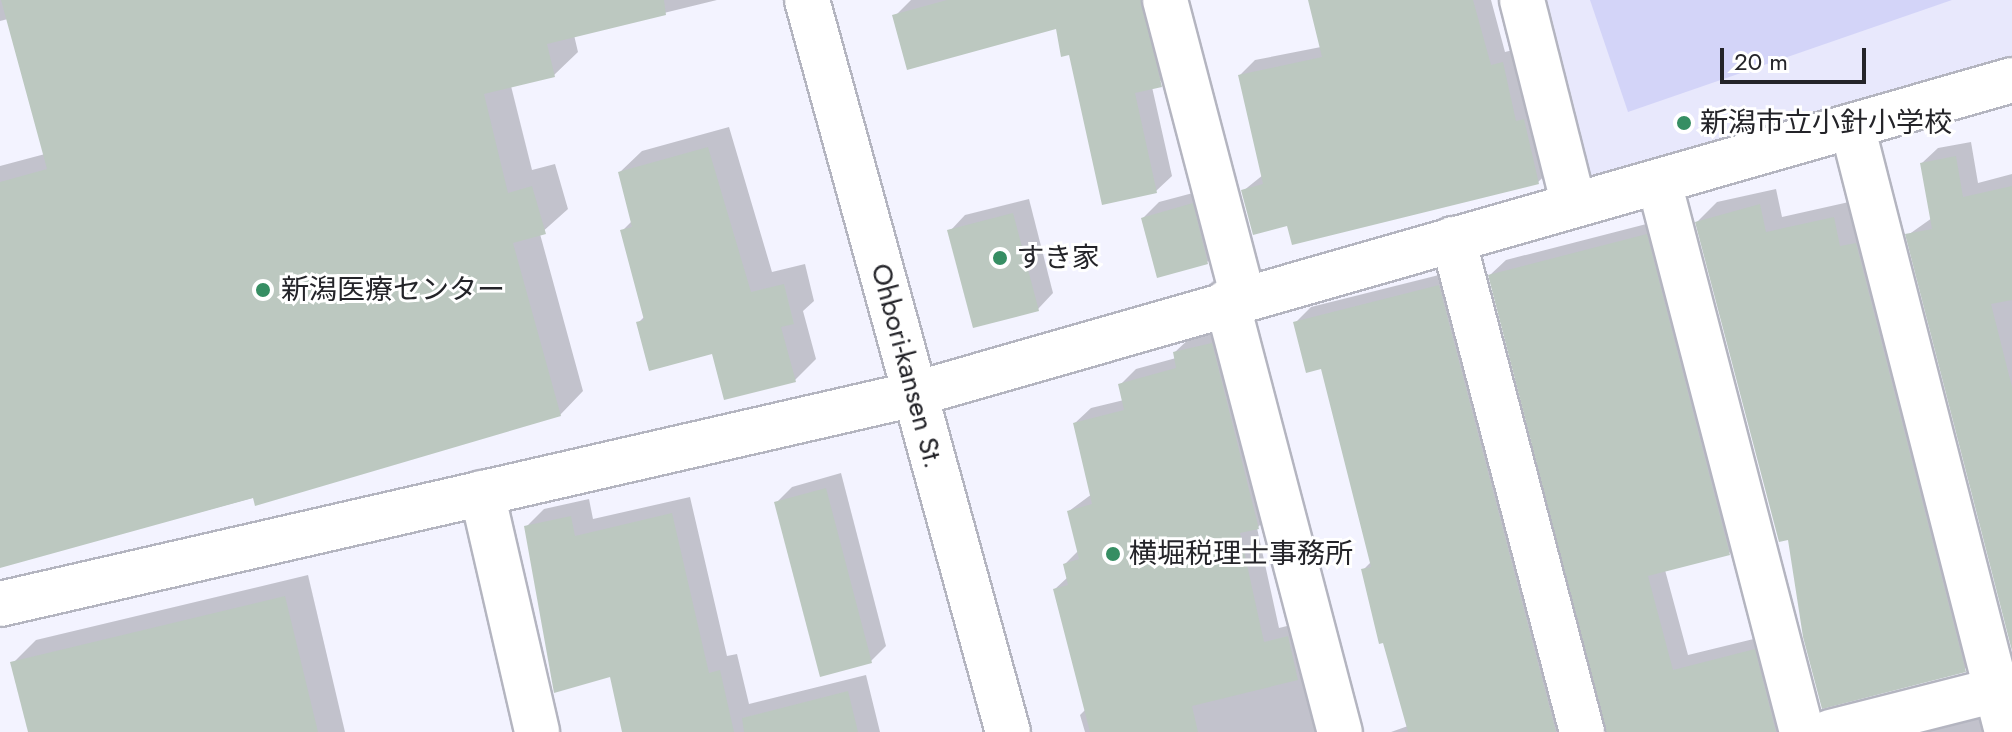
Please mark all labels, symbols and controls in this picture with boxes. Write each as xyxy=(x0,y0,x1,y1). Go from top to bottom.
scale bar xyxy=(1724,32,1870,82)
text: 20 m xyxy=(1734,44,1788,79)
place label: 新潟市立小針小学校 xyxy=(1700,106,1952,140)
marker: 新潟市立小針小学校 xyxy=(1675,114,1693,132)
place label: すき家 xyxy=(1016,241,1100,275)
marker: すき家 xyxy=(991,249,1009,267)
street label: Ohbori-kansen St. xyxy=(864,260,950,472)
place label: 新潟医療センター xyxy=(281,273,505,307)
marker: 新潟医療センター xyxy=(252,279,274,301)
place label: 横堀税理士事務所 xyxy=(1129,537,1353,571)
marker: 横堀税理士事務所 xyxy=(1104,545,1122,563)

